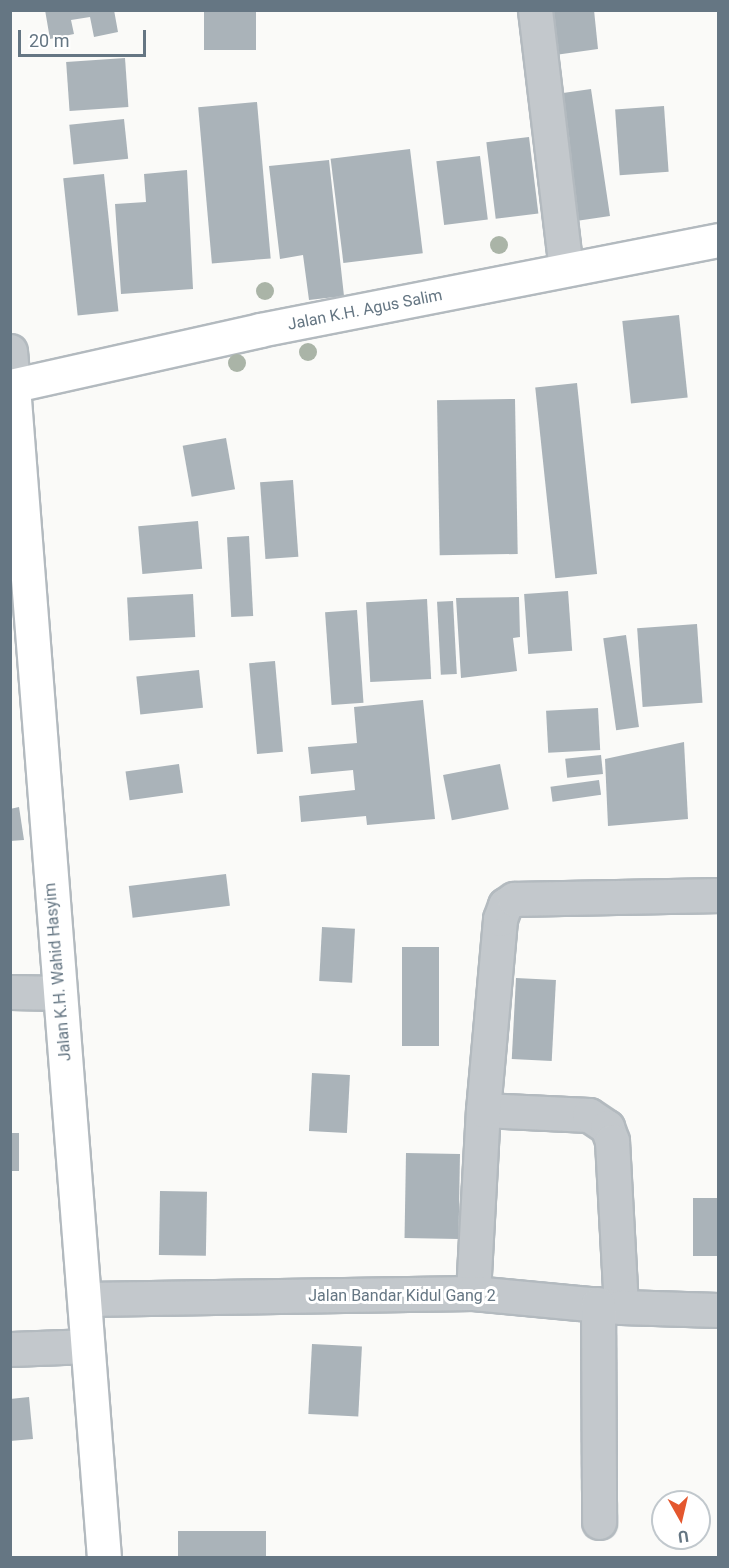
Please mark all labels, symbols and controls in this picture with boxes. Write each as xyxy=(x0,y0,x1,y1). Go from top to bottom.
scale bar xyxy=(21,18,148,56)
text: 20 m xyxy=(29,30,69,51)
street label: Jalan K.H. Agus Salim xyxy=(286,286,444,334)
street label: Jalan K.H. Wahid Hasyim xyxy=(41,882,75,1062)
street label: Jalan Bandar Kidul Gang 2 xyxy=(308,1286,496,1306)
north arrow xyxy=(651,1490,711,1550)
text: U xyxy=(677,1526,690,1546)

